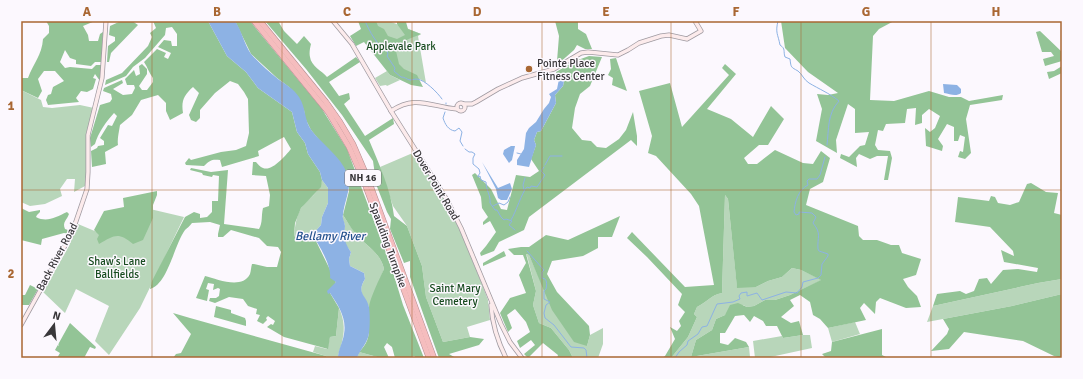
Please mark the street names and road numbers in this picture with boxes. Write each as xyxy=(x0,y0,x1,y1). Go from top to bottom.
street label: Dover Point Road xyxy=(410,147,462,223)
road number: NH 16 xyxy=(345,170,381,186)
street label: Spaulding Turnpike xyxy=(367,201,409,289)
street label: Back River Road xyxy=(34,221,80,293)

